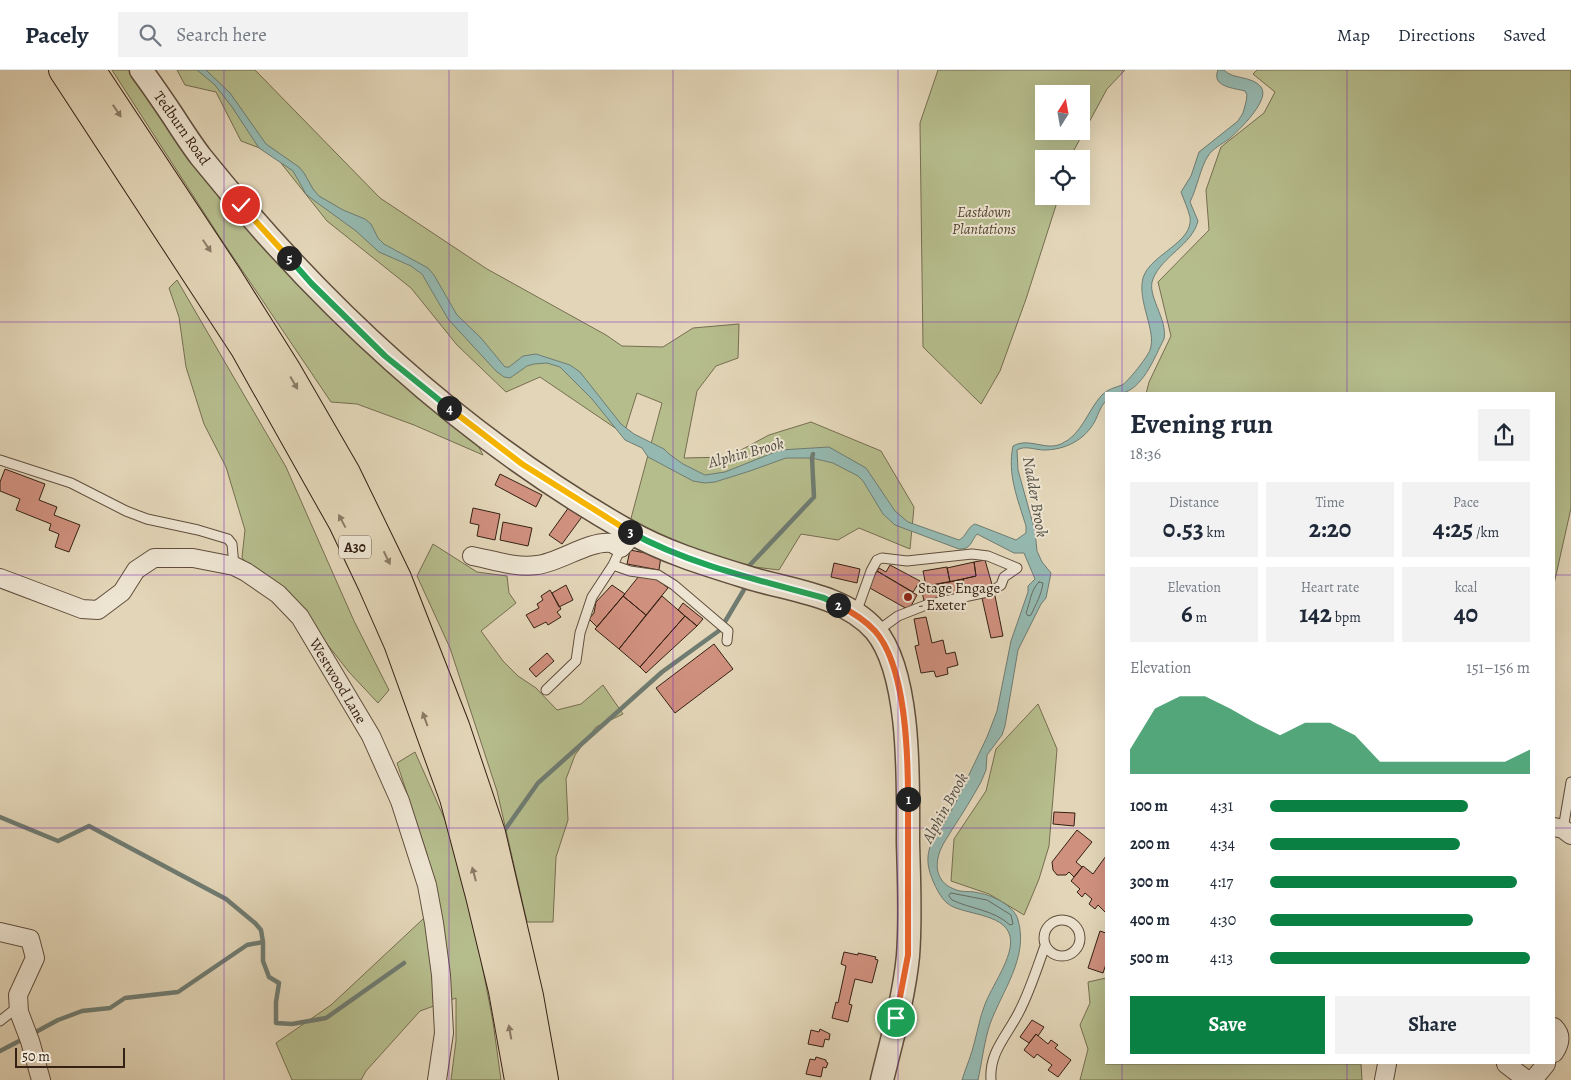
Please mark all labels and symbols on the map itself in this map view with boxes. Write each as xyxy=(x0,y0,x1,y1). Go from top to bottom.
north arrow xyxy=(1035,85,1090,140)
street label: Tedburn Road xyxy=(149,87,215,170)
one-way arrow xyxy=(113,104,122,118)
pin xyxy=(220,184,262,226)
park label: Eastdown Plantations xyxy=(952,202,1016,239)
one-way arrow xyxy=(202,239,212,253)
pin: 5 xyxy=(276,246,302,270)
one-way arrow xyxy=(290,377,299,390)
pin: 4 xyxy=(436,396,462,420)
water label: Alphin Brook xyxy=(705,432,786,474)
water label: Nadder Brook xyxy=(1017,455,1053,539)
one-way arrow xyxy=(338,514,346,528)
pin: 3 xyxy=(618,520,642,544)
road number: A30 xyxy=(339,536,371,558)
one-way arrow xyxy=(383,550,391,565)
place label: Stage Engage - Exeter xyxy=(918,578,1001,615)
marker: Stage Engage - Exeter xyxy=(902,591,914,603)
pin: 2 xyxy=(826,592,850,618)
street label: Westwood Lane xyxy=(304,634,372,728)
one-way arrow xyxy=(421,711,429,726)
water label: Alphin Brook xyxy=(916,769,973,848)
pin: 1 xyxy=(896,786,920,812)
one-way arrow xyxy=(470,866,478,881)
pin xyxy=(875,997,917,1039)
one-way arrow xyxy=(506,1024,514,1040)
scale bar xyxy=(15,1045,125,1068)

